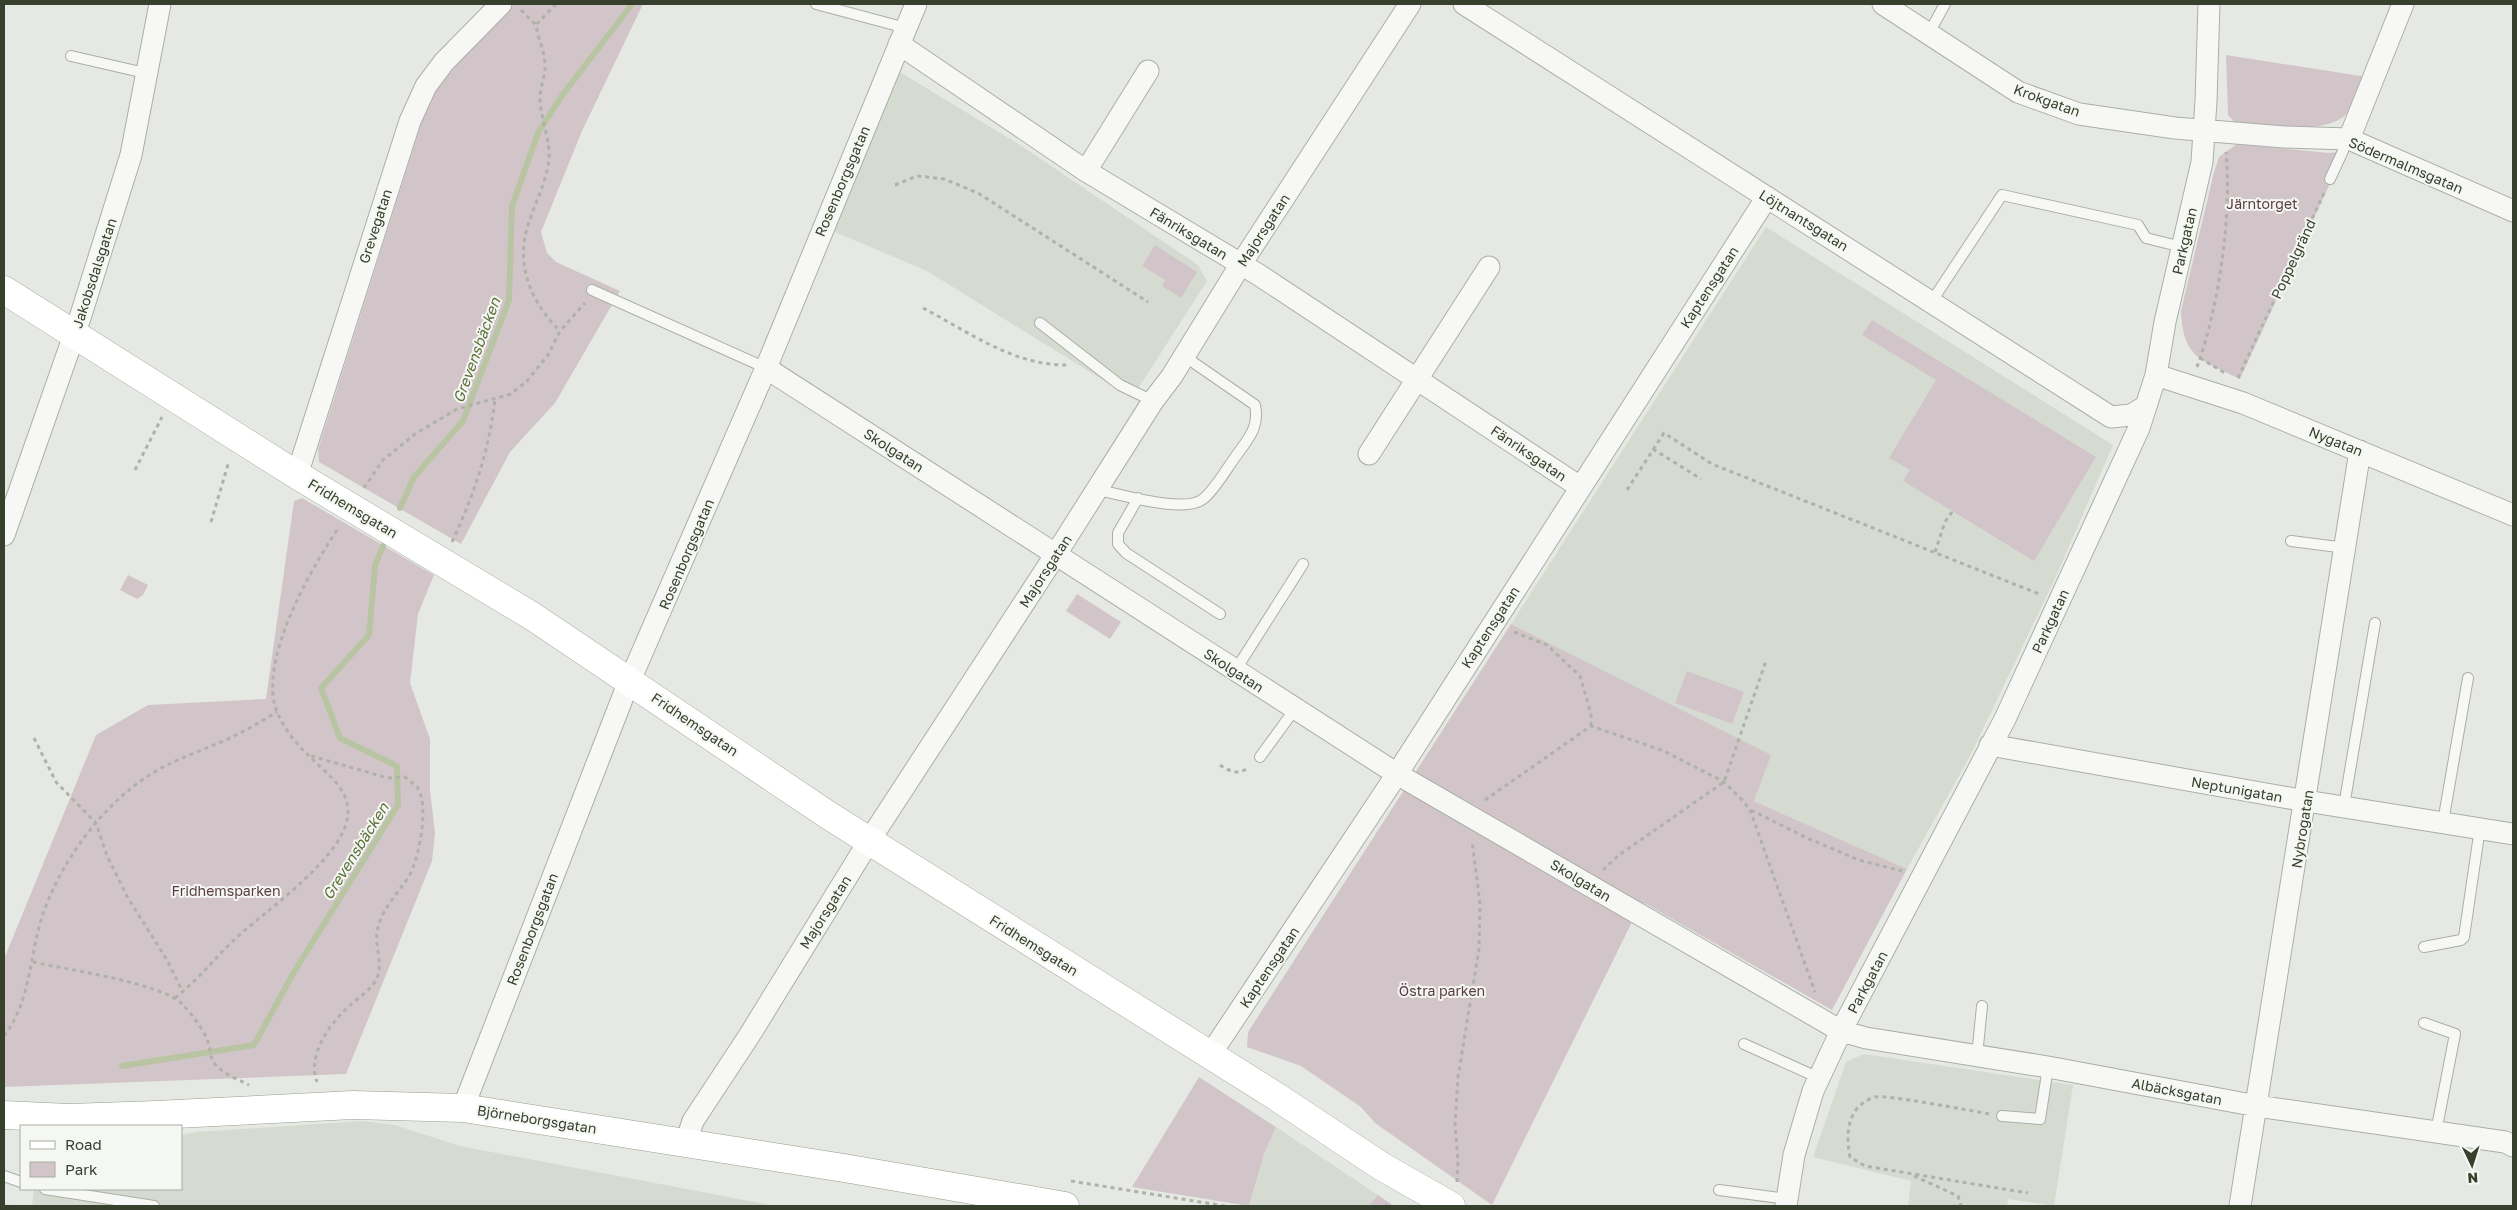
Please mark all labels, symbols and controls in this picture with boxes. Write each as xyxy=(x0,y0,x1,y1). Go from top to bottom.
street label: Krokgatan xyxy=(2011,80,2083,120)
street label: Rosenborgsgatan xyxy=(811,123,873,239)
street label: Södermalmsgatan xyxy=(2346,133,2466,197)
street label: Löjtnantsgatan xyxy=(1756,186,1852,254)
street label: Grevegatan xyxy=(355,187,395,265)
street label: Majorsgatan xyxy=(1233,190,1293,270)
park label: Järntorget xyxy=(2226,195,2298,212)
street label: Fänriksgatan xyxy=(1147,203,1231,263)
street label: Parkgatan xyxy=(2168,206,2200,276)
street label: Jakobsdalsgatan xyxy=(68,216,120,330)
street label: Poppelgränd xyxy=(2267,216,2319,302)
street label: Kaptensgatan xyxy=(1676,243,1742,331)
water label: Grevensbäcken xyxy=(449,294,504,405)
street label: Fänriksgatan xyxy=(1488,421,1570,485)
street label: Nygatan xyxy=(2307,422,2365,460)
street label: Skolgatan xyxy=(861,424,927,476)
street label: Fridhemsgatan xyxy=(305,475,401,541)
street label: Rosenborgsgatan xyxy=(655,496,717,612)
street label: Majorsgatan xyxy=(1015,531,1075,611)
street label: Kaptensgatan xyxy=(1457,583,1523,671)
street label: Parkgatan xyxy=(2028,586,2072,656)
street label: Skolgatan xyxy=(1201,644,1267,696)
street label: Fridhemsgatan xyxy=(648,689,742,759)
street label: Neptunigatan xyxy=(2190,773,2284,805)
street label: Nybrogatan xyxy=(2287,789,2317,869)
water label: Grevensbäcken xyxy=(318,799,392,903)
street label: Skolgatan xyxy=(1548,855,1614,905)
street label: Rosenborgsgatan xyxy=(503,871,561,987)
street label: Majorsgatan xyxy=(796,872,854,952)
park label: Fridhemsparken xyxy=(171,882,281,899)
street label: Fridhemsgatan xyxy=(987,911,1081,979)
street label: Kaptensgatan xyxy=(1236,923,1302,1011)
street label: Parkgatan xyxy=(1843,948,1891,1016)
park label: Östra parken xyxy=(1399,982,1485,999)
street label: Albäcksgatan xyxy=(2130,1074,2224,1108)
street label: Björneborgsgatan xyxy=(476,1101,598,1137)
legend xyxy=(20,1125,182,1190)
text: Road xyxy=(65,1135,102,1153)
north arrow xyxy=(2447,1140,2497,1190)
text: Park xyxy=(65,1160,98,1178)
text: N xyxy=(2467,1170,2479,1187)

